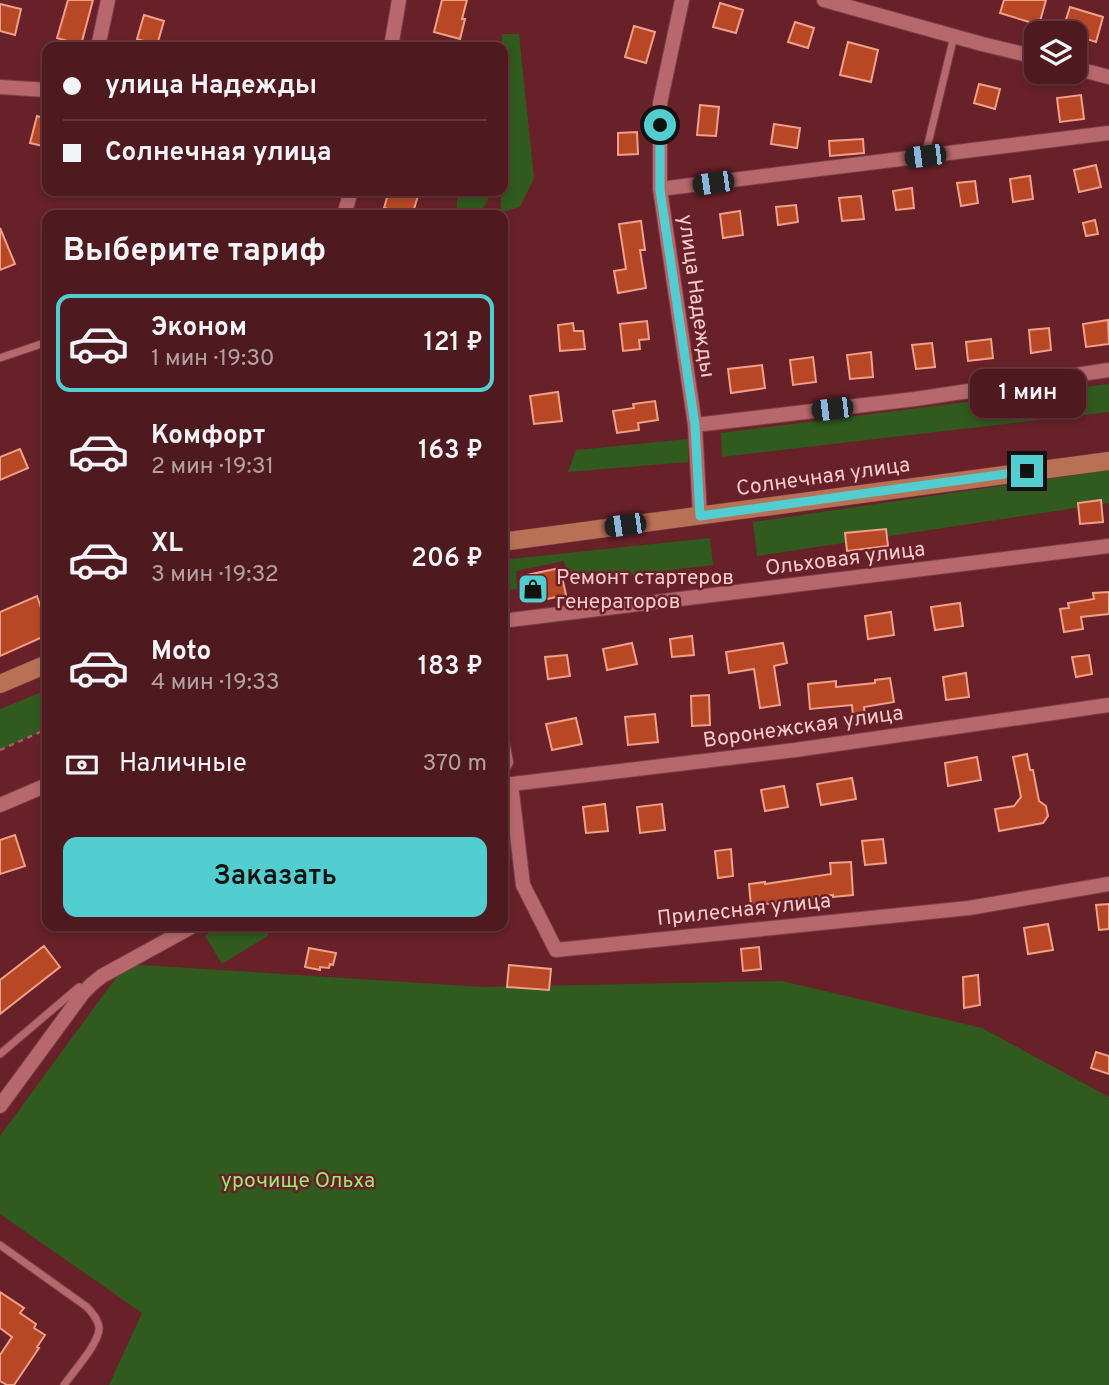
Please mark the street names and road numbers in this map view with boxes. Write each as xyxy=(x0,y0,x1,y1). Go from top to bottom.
street label: улица Надежды xyxy=(671,213,720,379)
street label: Солнечная улица xyxy=(734,452,912,503)
street label: Ольховая улица xyxy=(764,536,927,583)
street label: Воронежская улица xyxy=(701,700,905,755)
street label: Прилесная улица xyxy=(656,888,832,933)

